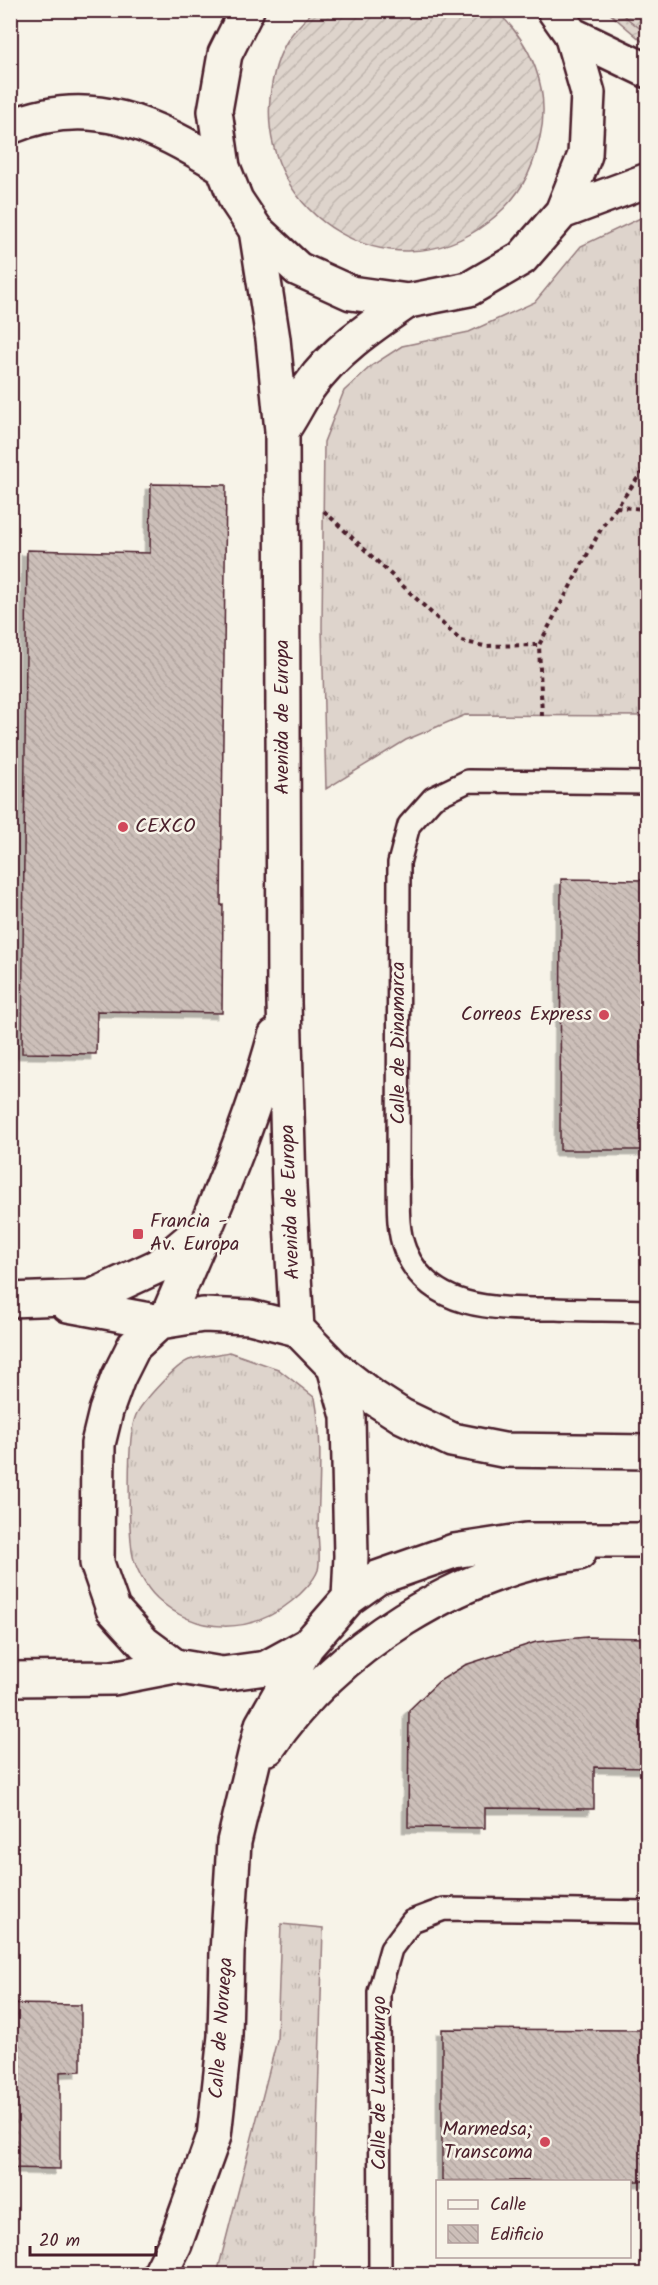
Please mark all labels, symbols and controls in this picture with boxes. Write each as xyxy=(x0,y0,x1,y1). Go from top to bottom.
street label: Avenida de Europa xyxy=(267,639,299,795)
place label: CEXCO xyxy=(135,811,195,843)
marker: CEXCO xyxy=(116,820,130,834)
street label: Calle de Dinamarca xyxy=(383,961,415,1125)
place label: Correos Express xyxy=(461,999,592,1031)
marker: Correos Express xyxy=(597,1008,611,1022)
street label: Avenida de Europa xyxy=(272,1124,310,1280)
place label: Francia - Av. Europa xyxy=(150,1206,239,1261)
marker: Francia - Av. Europa xyxy=(131,1227,145,1241)
street label: Calle de Noruega xyxy=(201,1956,243,2100)
street label: Calle de Luxemburgo xyxy=(364,1996,396,2170)
place label: Marmedsa; Transcoma xyxy=(442,2114,533,2169)
marker: Marmedsa; Transcoma xyxy=(538,2135,552,2149)
legend xyxy=(436,2180,631,2258)
text: Calle xyxy=(490,2191,526,2220)
scale bar xyxy=(30,2219,156,2257)
text: Edificio xyxy=(490,2221,544,2250)
text: 20 m xyxy=(39,2227,80,2256)

